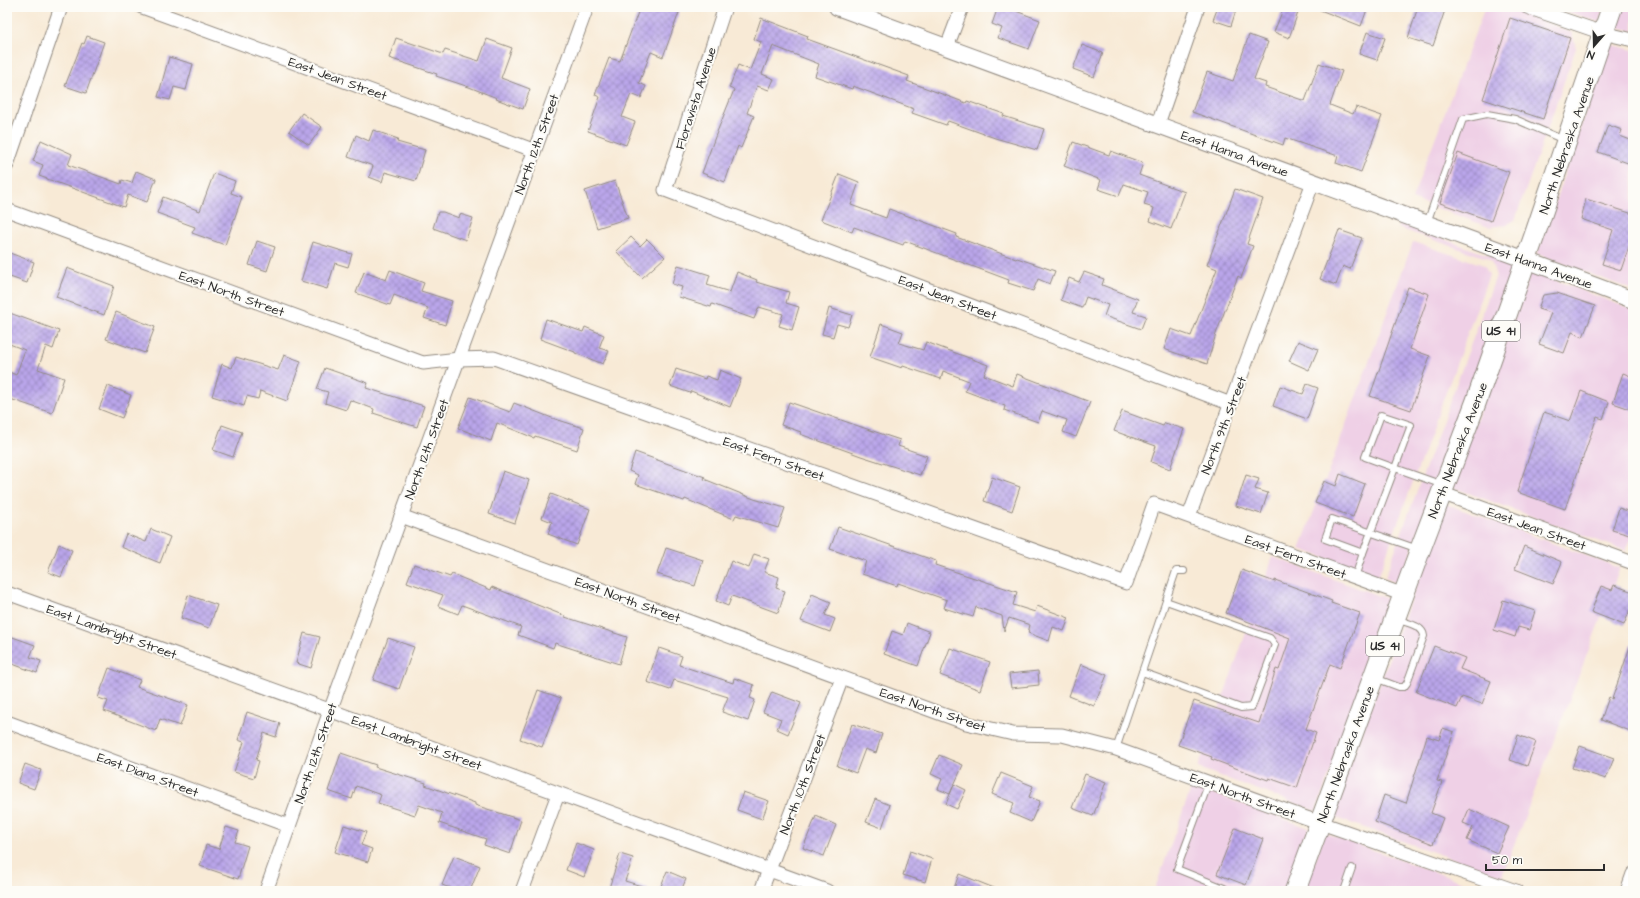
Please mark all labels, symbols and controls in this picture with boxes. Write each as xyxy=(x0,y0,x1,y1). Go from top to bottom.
north arrow xyxy=(1574,26,1614,66)
street label: Floravista Avenue xyxy=(671,45,721,152)
text: N xyxy=(1585,47,1597,63)
street label: East Jean Street xyxy=(286,53,390,105)
street label: North Nebraska Avenue xyxy=(1535,74,1599,217)
street label: North 12th Street xyxy=(510,91,564,197)
street label: East Hanna Avenue xyxy=(1179,126,1291,182)
street label: East Hanna Avenue xyxy=(1483,238,1595,294)
street label: East North Street xyxy=(176,267,288,322)
street label: East Jean Street xyxy=(896,271,1000,325)
road number: US 41 xyxy=(1482,321,1520,341)
street label: North 9th Street xyxy=(1197,373,1251,477)
street label: North Nebraska Avenue xyxy=(1424,380,1492,521)
street label: North 12th Street xyxy=(400,396,454,502)
street label: East Fern Street xyxy=(721,432,827,486)
street label: East Jean Street xyxy=(1485,503,1589,555)
street label: East Fern Street xyxy=(1243,530,1349,584)
street label: East North Street xyxy=(572,573,684,628)
street label: East Lambright Street xyxy=(44,600,180,665)
road number: US 41 xyxy=(1366,636,1404,656)
street label: East North Street xyxy=(877,683,989,737)
street label: North Nebraska Avenue xyxy=(1313,683,1379,825)
street label: North 12th Street xyxy=(290,700,342,806)
street label: East Lambright Street xyxy=(349,711,485,776)
street label: North 10th Street xyxy=(775,731,831,837)
street label: East Diana Street xyxy=(94,748,202,802)
street label: East North Street xyxy=(1187,769,1299,824)
scale bar xyxy=(1486,846,1604,872)
text: 50 m xyxy=(1492,852,1523,869)

